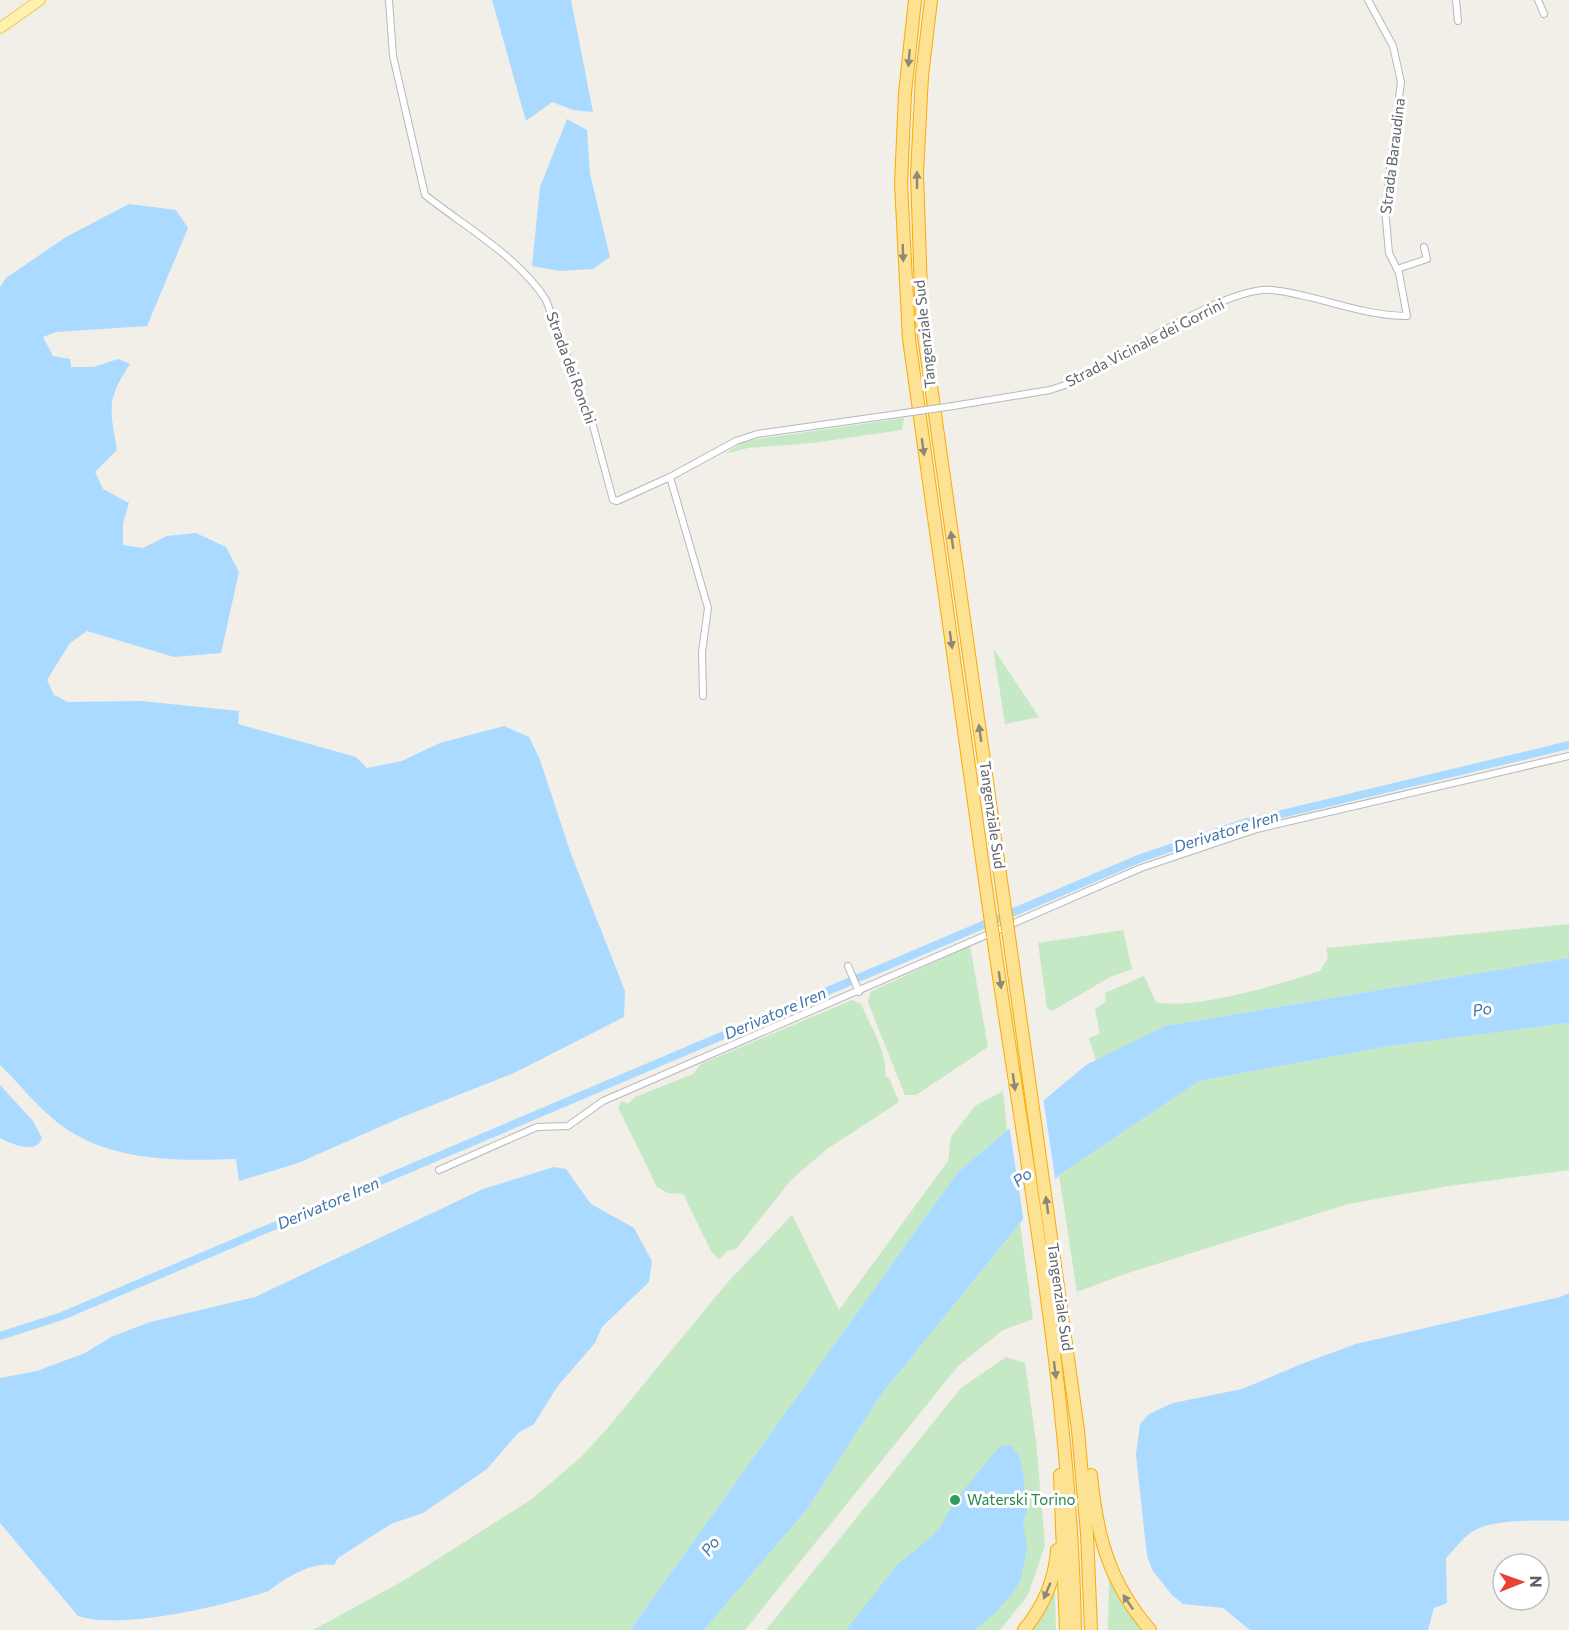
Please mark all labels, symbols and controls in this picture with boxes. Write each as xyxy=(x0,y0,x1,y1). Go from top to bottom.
one-way arrow xyxy=(904,49,914,68)
street label: Strada Baraudina xyxy=(1376,97,1408,215)
one-way arrow xyxy=(912,170,922,189)
one-way arrow xyxy=(898,243,908,262)
street label: Tangenziale Sud xyxy=(909,279,939,389)
street label: Strada Vicinale dei Gorrini xyxy=(1062,294,1227,390)
street label: Strada dei Ronchi xyxy=(543,309,601,426)
one-way arrow xyxy=(919,437,928,456)
one-way arrow xyxy=(948,531,957,550)
one-way arrow xyxy=(946,630,955,649)
one-way arrow xyxy=(975,724,984,743)
street label: Tangenziale Sud xyxy=(977,760,1009,870)
water label: Derivatore Iren xyxy=(1171,806,1281,856)
one-way arrow xyxy=(995,971,1004,990)
water label: Derivatore Iren xyxy=(721,983,829,1043)
water label: Po xyxy=(1471,997,1493,1020)
one-way arrow xyxy=(1010,1073,1019,1092)
water label: Po xyxy=(1008,1163,1035,1190)
water label: Derivatore Iren xyxy=(274,1173,382,1233)
one-way arrow xyxy=(1043,1195,1052,1214)
street label: Tangenziale Sud xyxy=(1045,1242,1077,1352)
one-way arrow xyxy=(1051,1361,1060,1380)
place label: Waterski Torino xyxy=(967,1490,1076,1508)
marker: Waterski Torino xyxy=(948,1493,962,1507)
water label: Po xyxy=(696,1532,723,1559)
north arrow xyxy=(1491,1552,1551,1612)
text: N xyxy=(1527,1576,1546,1588)
one-way arrow xyxy=(1042,1582,1051,1600)
one-way arrow xyxy=(1123,1594,1134,1610)

